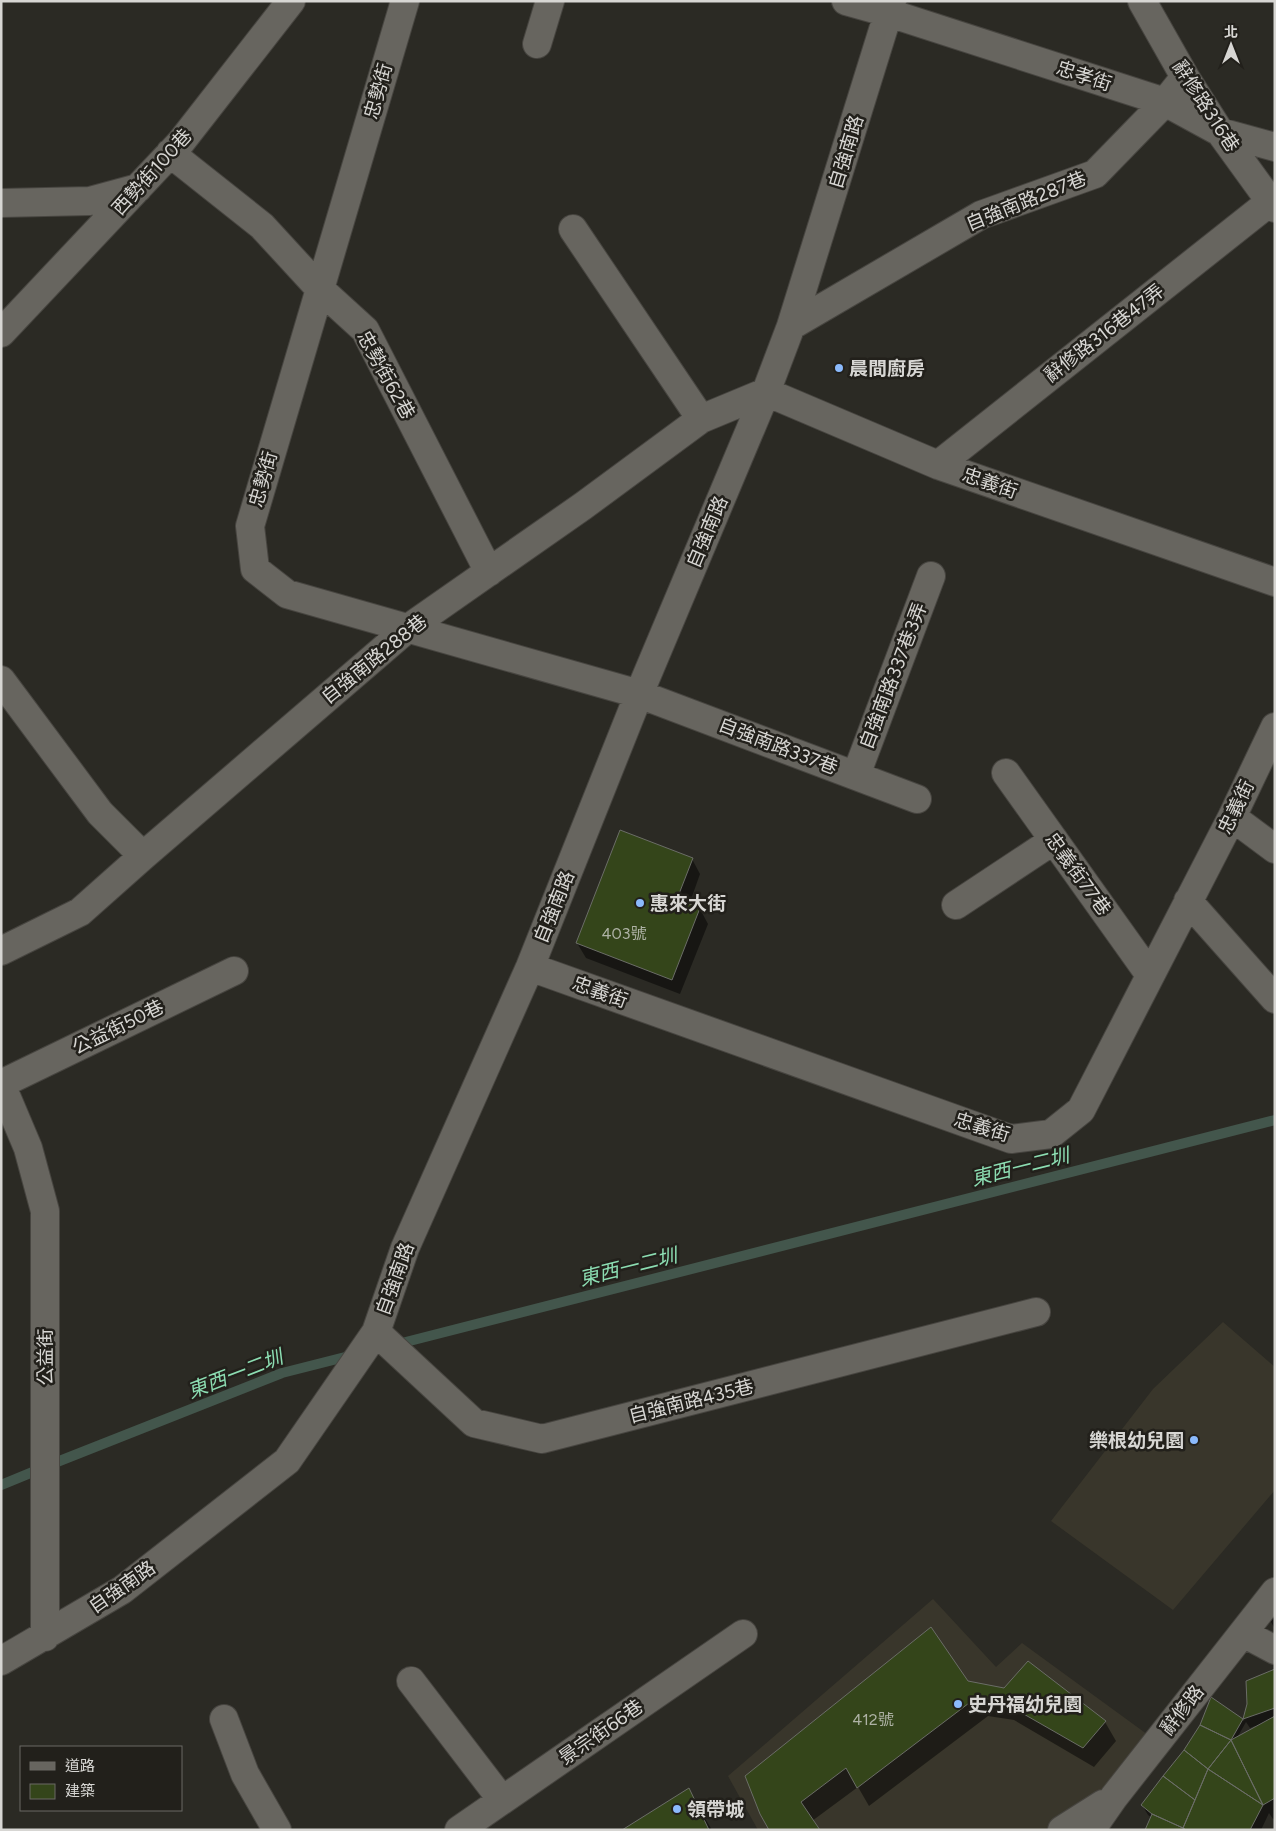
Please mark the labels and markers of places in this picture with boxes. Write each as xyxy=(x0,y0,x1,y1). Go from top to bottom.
place label: 晨間廚房 xyxy=(849,357,925,380)
marker: 晨間廚房 xyxy=(833,362,845,374)
place label: 惠來大街 xyxy=(650,892,726,915)
marker: 惠來大街 xyxy=(634,897,646,909)
place label: 樂根幼兒園 xyxy=(1089,1429,1184,1452)
marker: 樂根幼兒園 xyxy=(1188,1434,1200,1446)
place label: 史丹福幼兒園 xyxy=(968,1693,1082,1716)
marker: 史丹福幼兒園 xyxy=(952,1698,964,1710)
place label: 領帶城 xyxy=(687,1798,744,1821)
marker: 領帶城 xyxy=(671,1803,683,1815)

